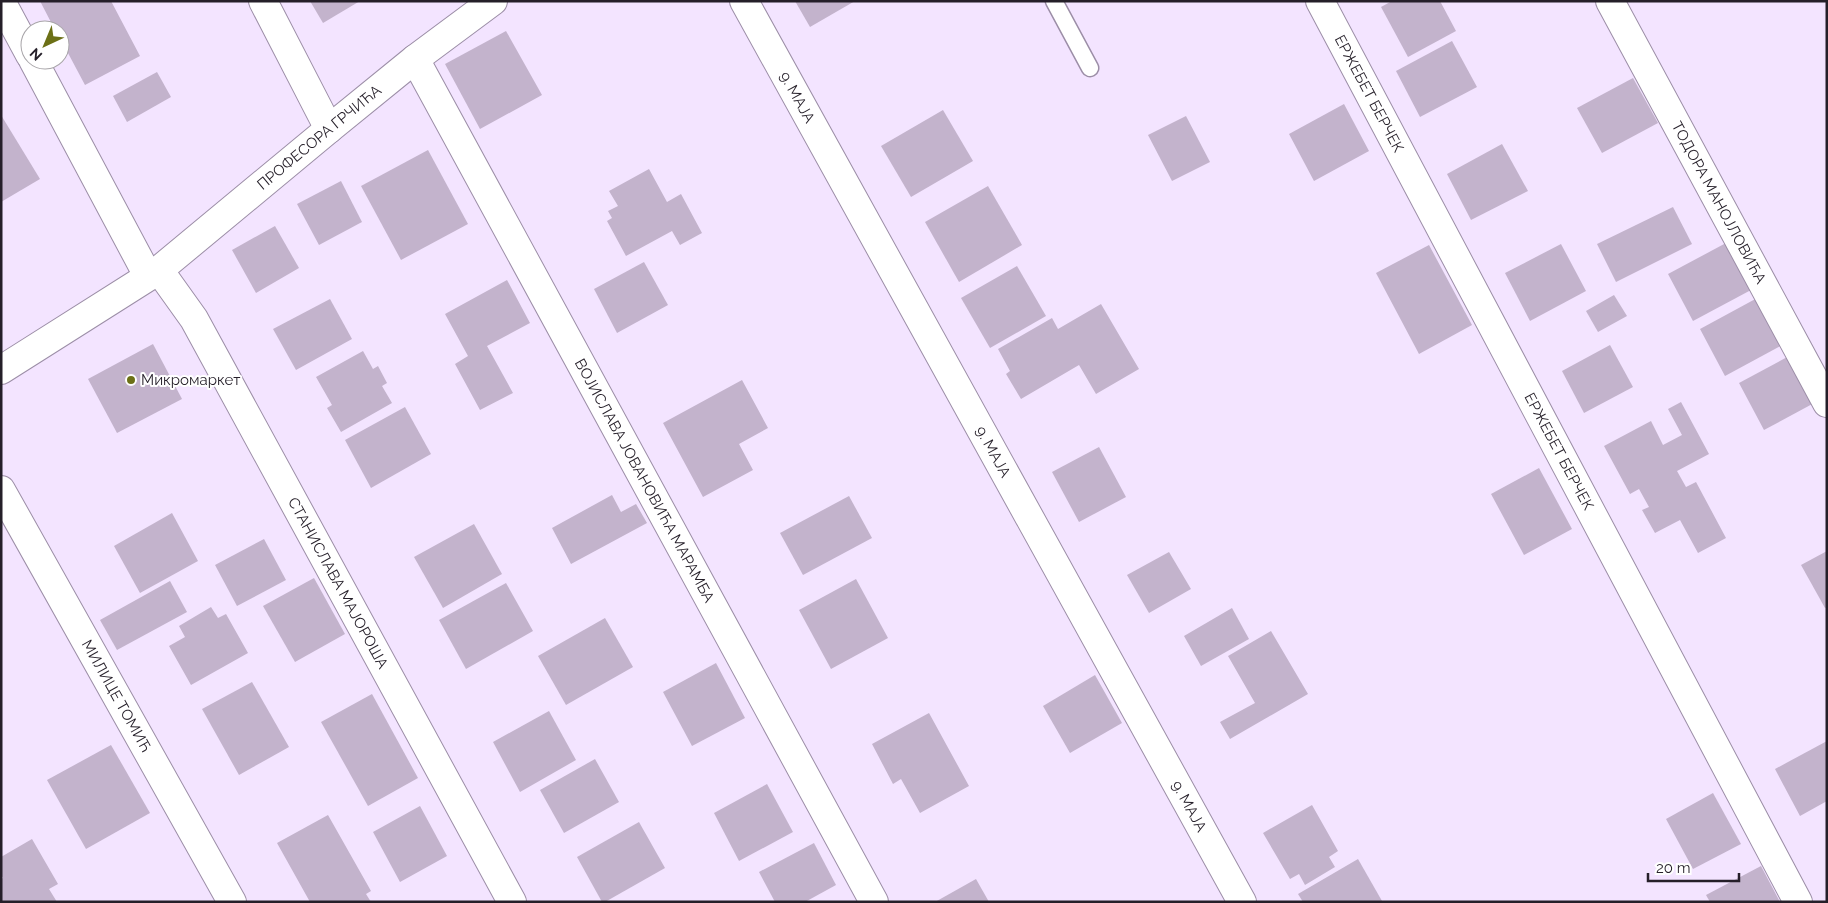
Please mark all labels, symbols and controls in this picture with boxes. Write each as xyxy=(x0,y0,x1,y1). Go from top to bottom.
north arrow xyxy=(20,20,70,70)
street label: ЕРЖЕБЕТ БЕРЧЕК xyxy=(1331,32,1408,156)
text: N xyxy=(27,45,45,64)
street label: 9. МАЈА xyxy=(776,68,819,126)
street label: ПРОФЕСОРА ГРЧИЋА xyxy=(254,81,385,194)
street label: ТОДОРА МАНОЈЛОВИЋА xyxy=(1668,118,1770,287)
street label: ВОЈИСЛАВА ЈОВАНОВИЋА МАРАМБА xyxy=(571,355,718,606)
place label: Микромаркет xyxy=(141,371,240,389)
marker: Микромаркет xyxy=(125,374,137,386)
street label: ЕРЖЕБЕТ БЕРЧЕК xyxy=(1521,390,1598,514)
street label: 9. МАЈА xyxy=(972,423,1015,481)
street label: СТАНИСЛАВА МАЈОРОША xyxy=(284,494,392,672)
street label: МИЛИЦЕ ТОМИЋ xyxy=(78,637,155,755)
street label: 9. МАЈА xyxy=(1168,777,1210,835)
scale bar xyxy=(1648,850,1739,882)
text: 20 m xyxy=(1656,859,1691,877)

